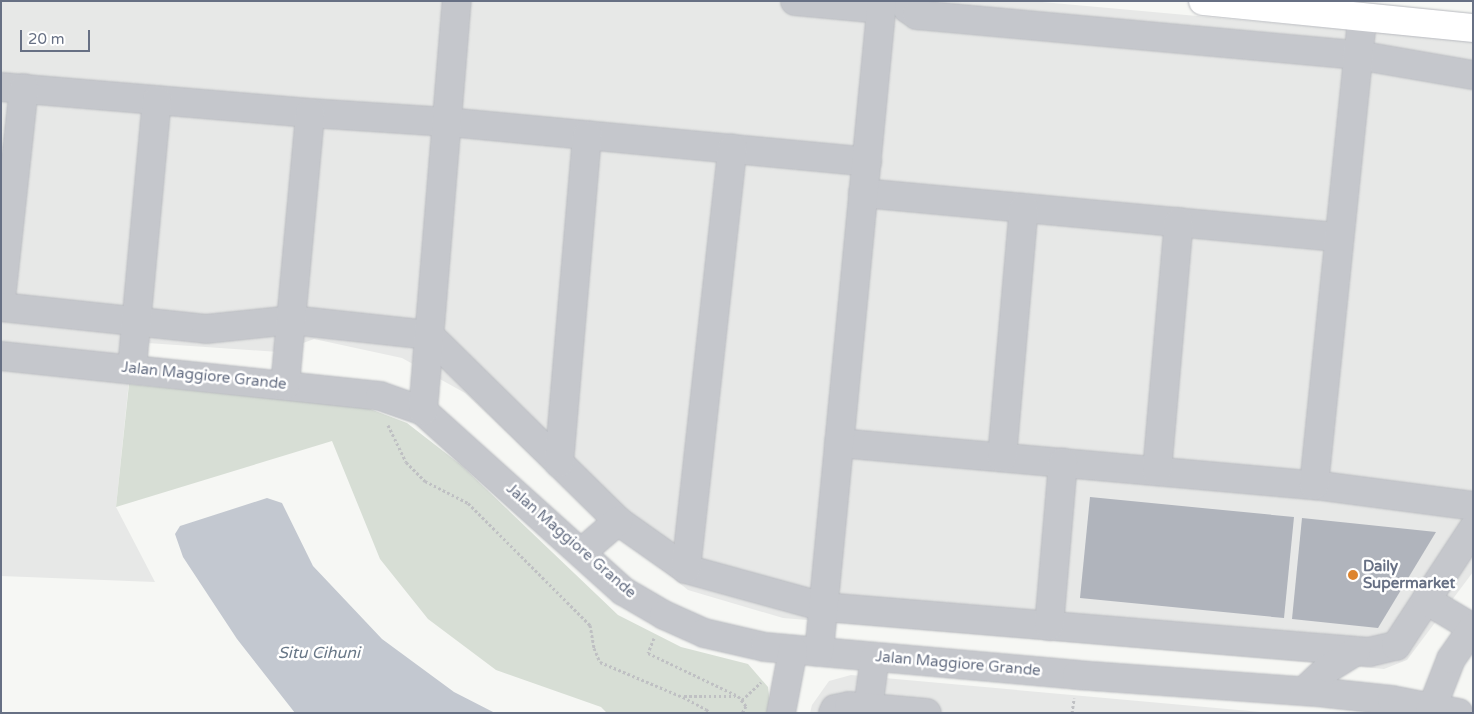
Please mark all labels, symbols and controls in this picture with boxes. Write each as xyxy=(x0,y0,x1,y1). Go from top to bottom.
scale bar xyxy=(22,20,92,52)
text: 20 m xyxy=(28,30,65,48)
street label: Jalan Maggiore Grande xyxy=(121,358,287,394)
street label: Jalan Maggiore Grande xyxy=(503,480,639,602)
place label: Daily Supermarket xyxy=(1363,557,1455,592)
marker: Daily Supermarket xyxy=(1347,569,1359,581)
water label: Situ Cihuni xyxy=(278,643,360,663)
street label: Jalan Maggiore Grande xyxy=(875,648,1041,680)

